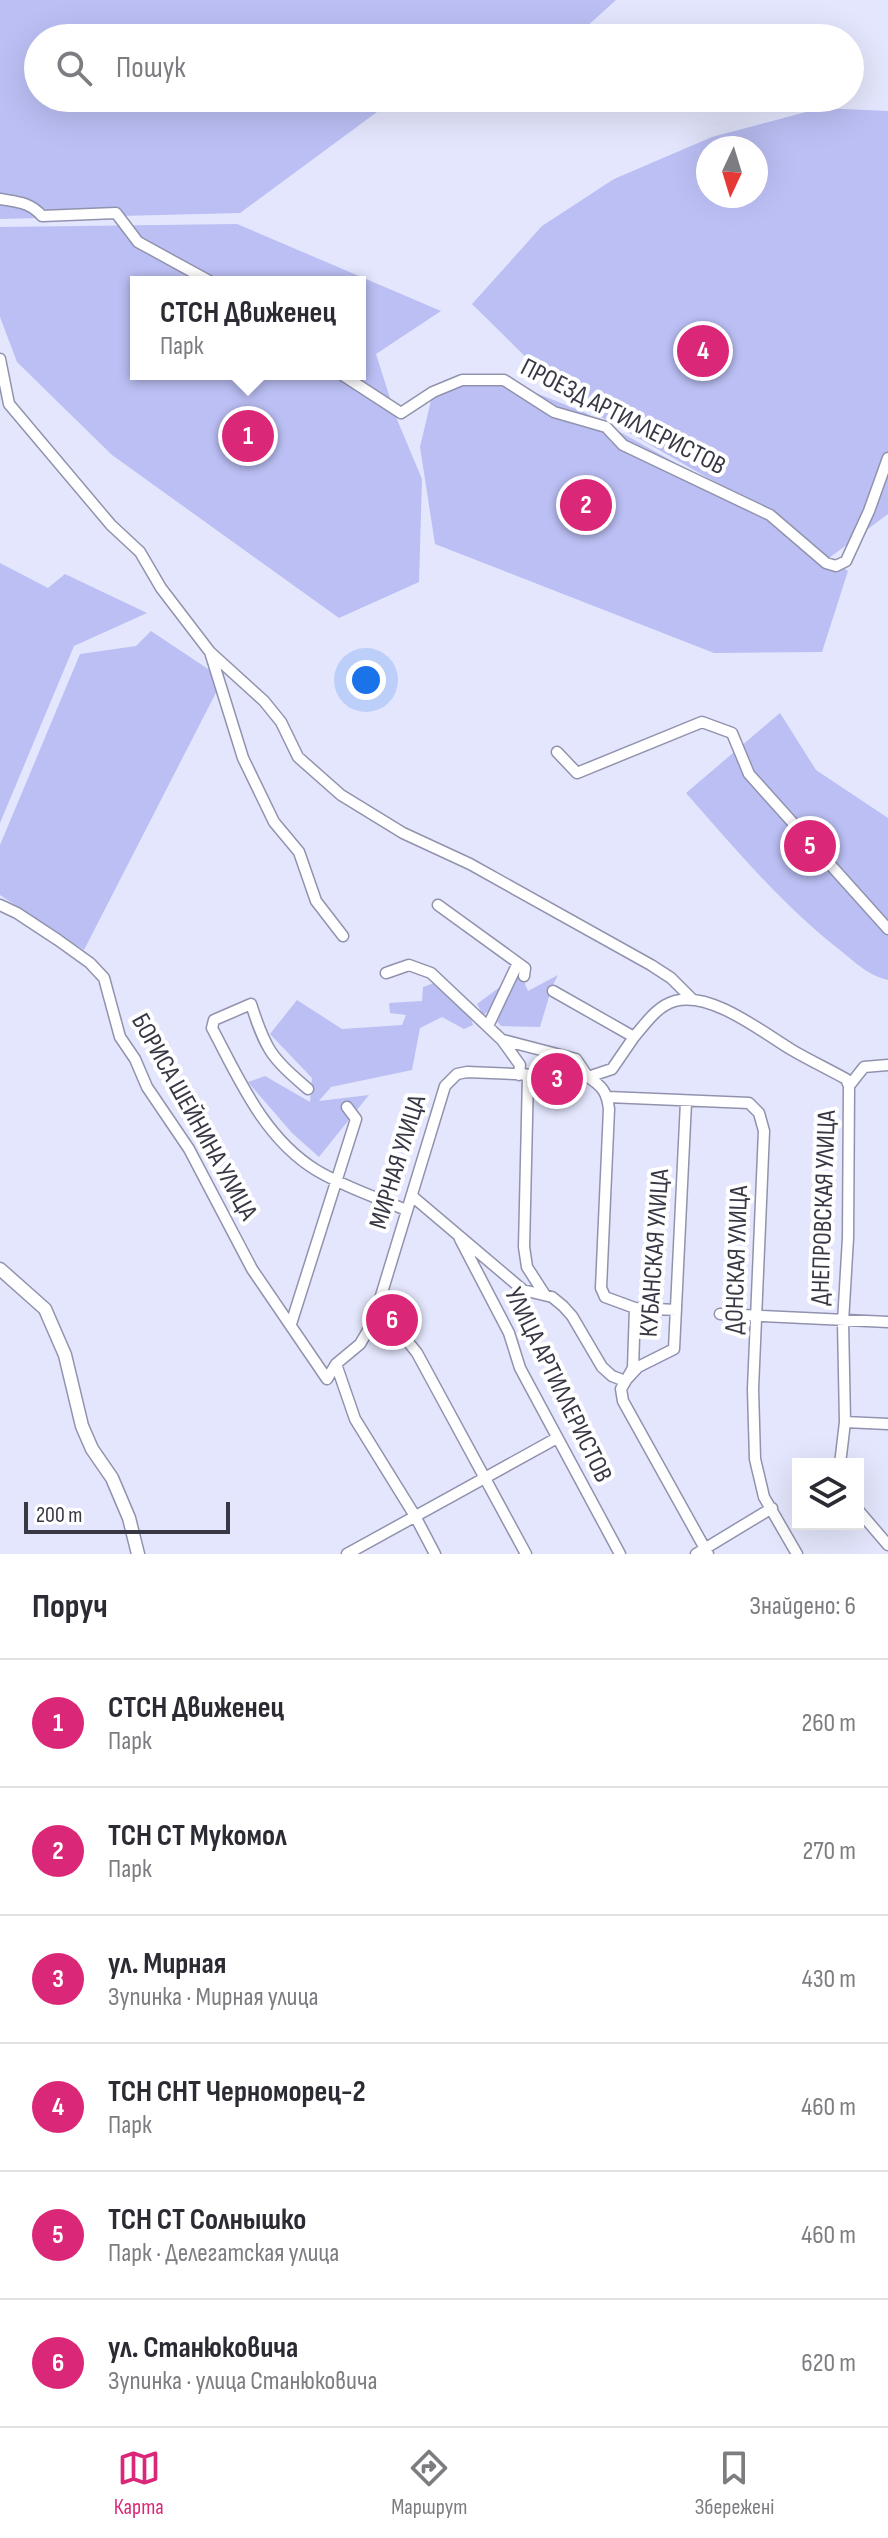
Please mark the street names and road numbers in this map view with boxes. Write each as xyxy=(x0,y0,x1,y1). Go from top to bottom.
street label: ПРОЕЗД АРТИЛЛЕРИСТОВ xyxy=(515,352,731,482)
street label: БОРИСА ШЕЙНИНА УЛИЦА xyxy=(124,1008,264,1226)
street label: МИРНАЯ УЛИЦА xyxy=(363,1090,433,1233)
street label: ДНЕПРОВСКАЯ УЛИЦА xyxy=(805,1109,843,1306)
street label: КУБАНСКАЯ УЛИЦА xyxy=(634,1167,676,1338)
street label: ДОНСКАЯ УЛИЦА xyxy=(719,1184,755,1335)
street label: УЛИЦА АРТИЛЛЕРИСТОВ xyxy=(497,1283,619,1487)

